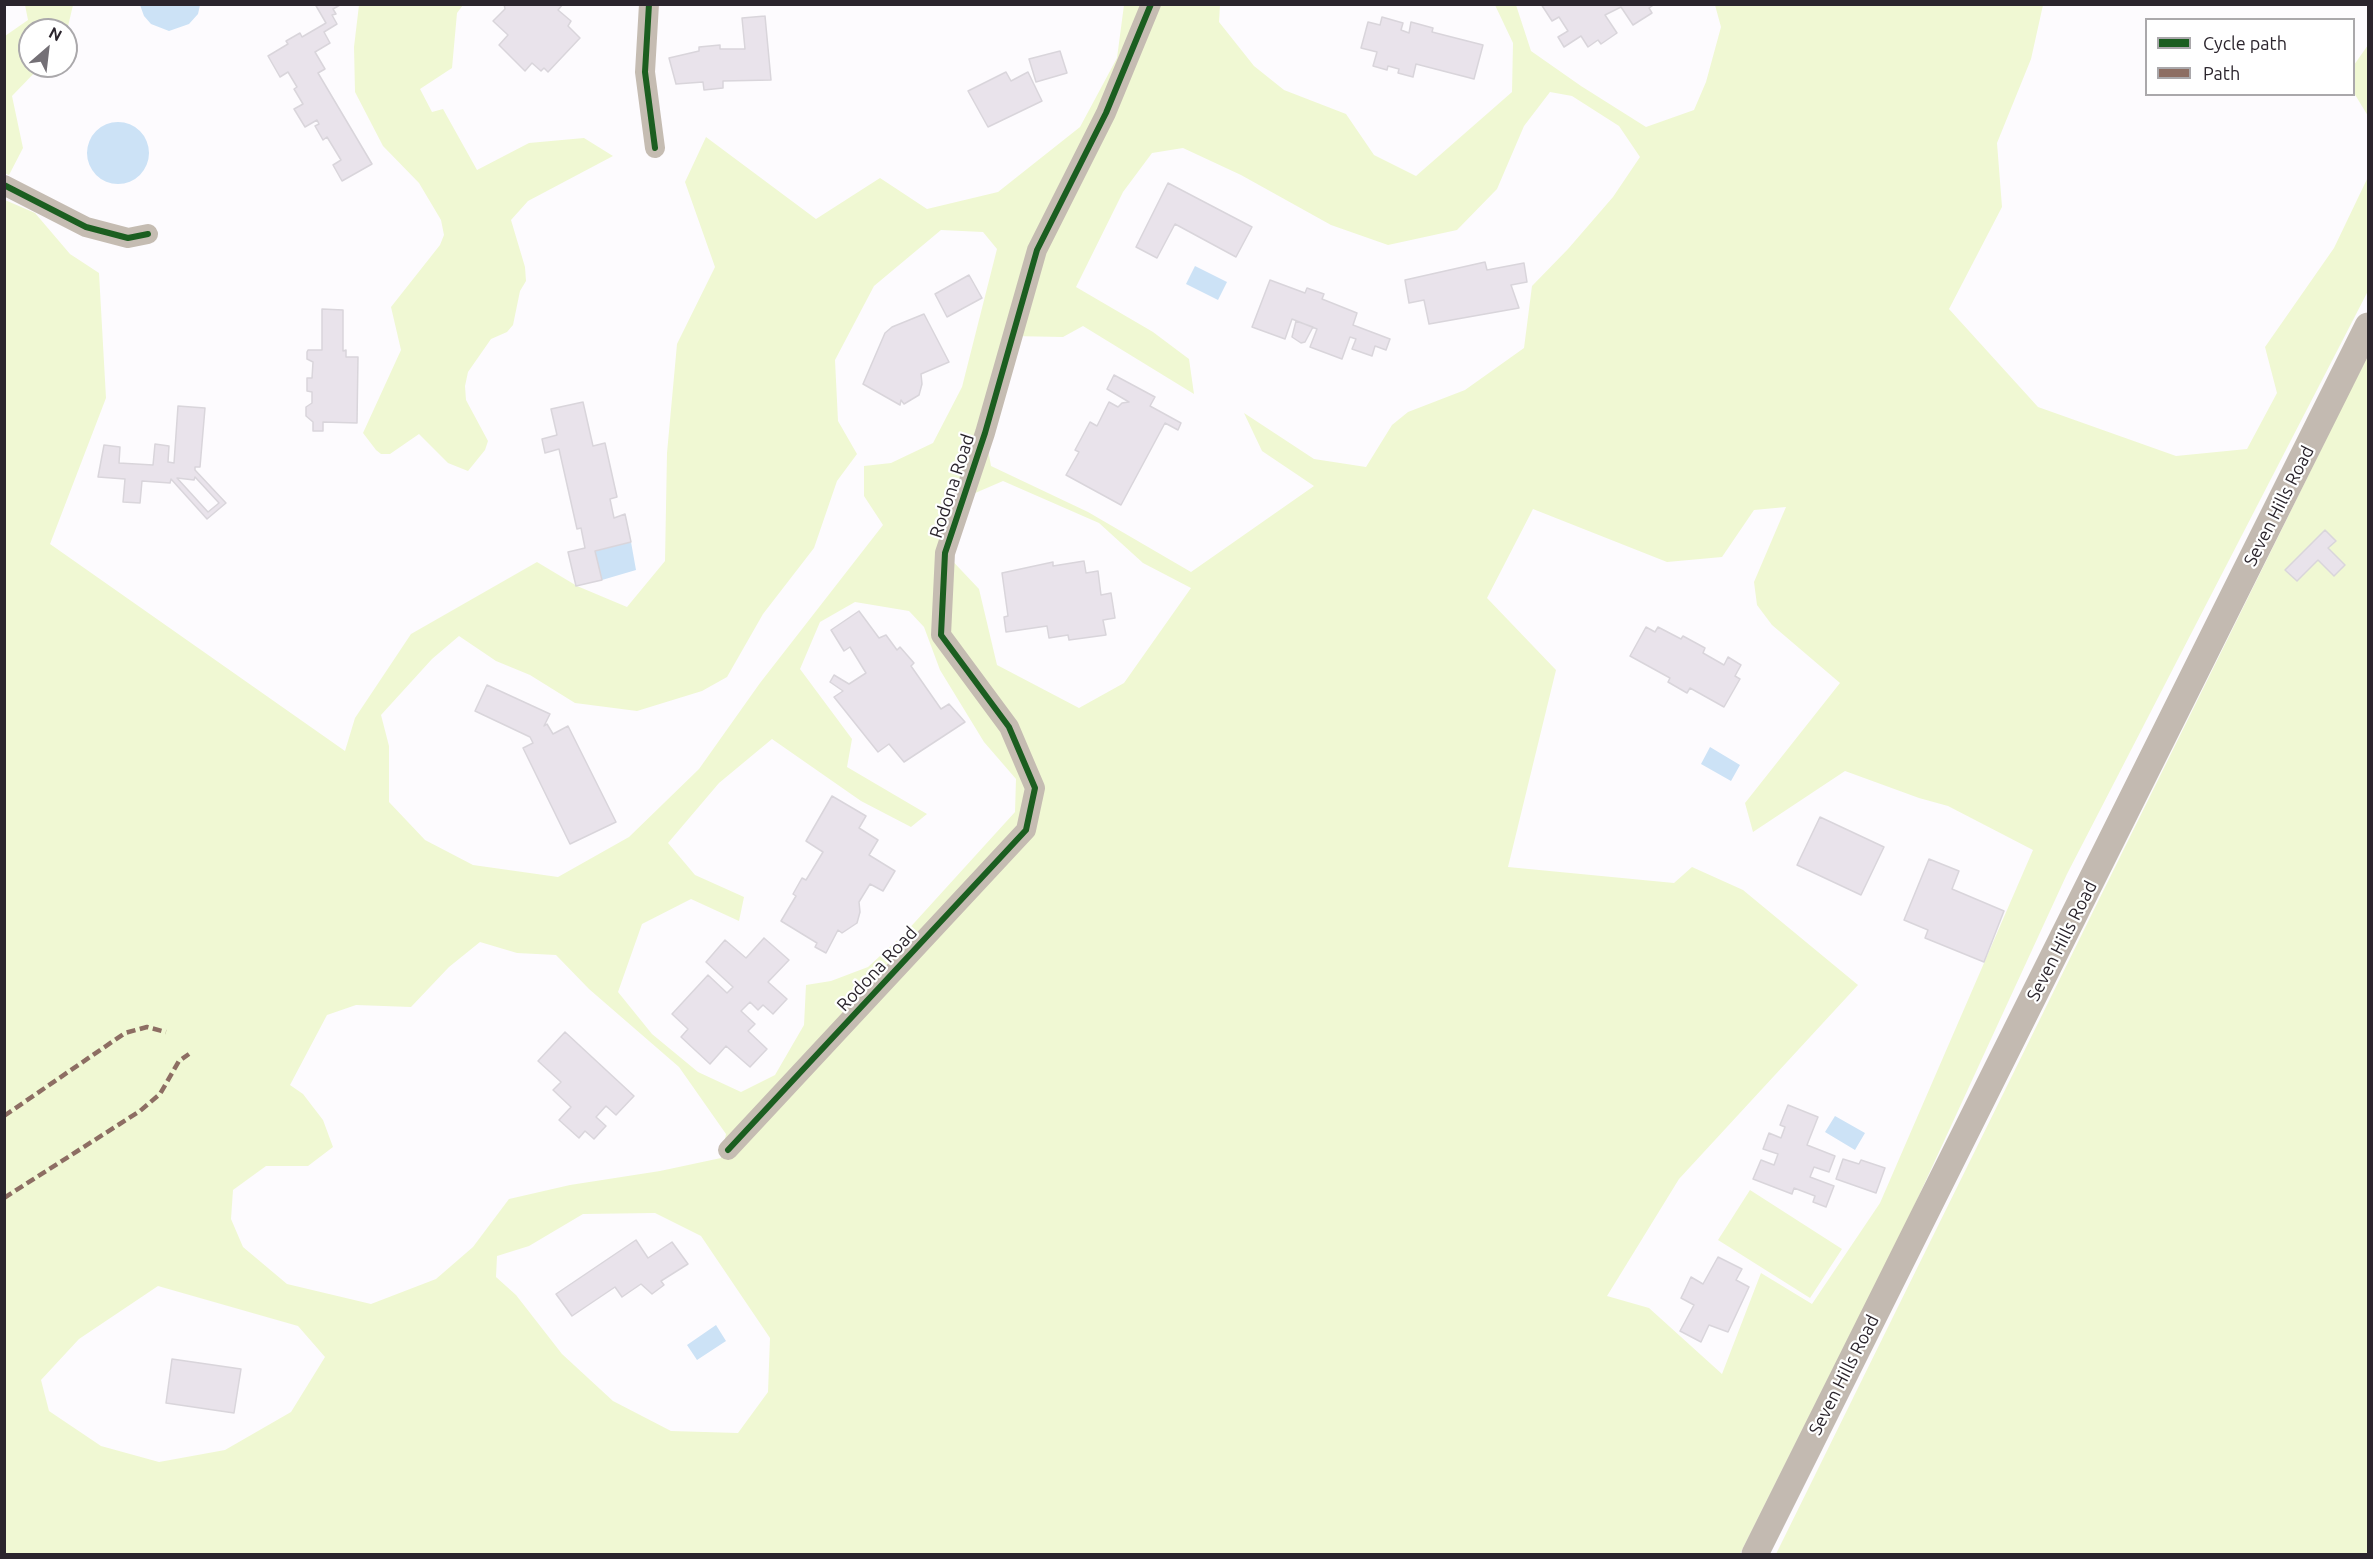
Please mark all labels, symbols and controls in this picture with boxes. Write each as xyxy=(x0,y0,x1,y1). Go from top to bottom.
north arrow xyxy=(18,18,78,78)
legend xyxy=(2145,18,2355,96)
text: N xyxy=(46,23,65,45)
text: Cycle path xyxy=(2203,33,2287,53)
text: Path xyxy=(2203,63,2240,83)
street label: Rodona Road xyxy=(925,431,979,541)
street label: Seven Hills Road xyxy=(2239,442,2319,570)
street label: Seven Hills Road xyxy=(2022,877,2102,1005)
street label: Rodona Road xyxy=(832,922,922,1016)
street label: Seven Hills Road xyxy=(1804,1311,1884,1439)

